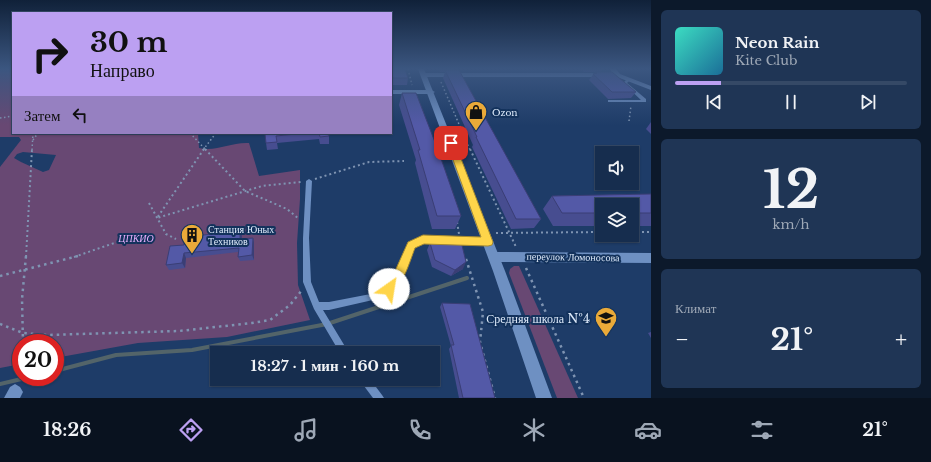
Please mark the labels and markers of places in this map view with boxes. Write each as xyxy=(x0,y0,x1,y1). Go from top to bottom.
shop icon: Ozon xyxy=(463,99,489,132)
place label: Ozon xyxy=(492,107,518,118)
pin xyxy=(434,126,468,160)
building icon: Станция Юных Техников xyxy=(179,222,205,255)
place label: Станция Юных Техников xyxy=(208,223,274,248)
school or university icon: Средняя школа №4 xyxy=(593,305,619,338)
place label: Средняя школа №4 xyxy=(486,311,590,326)

